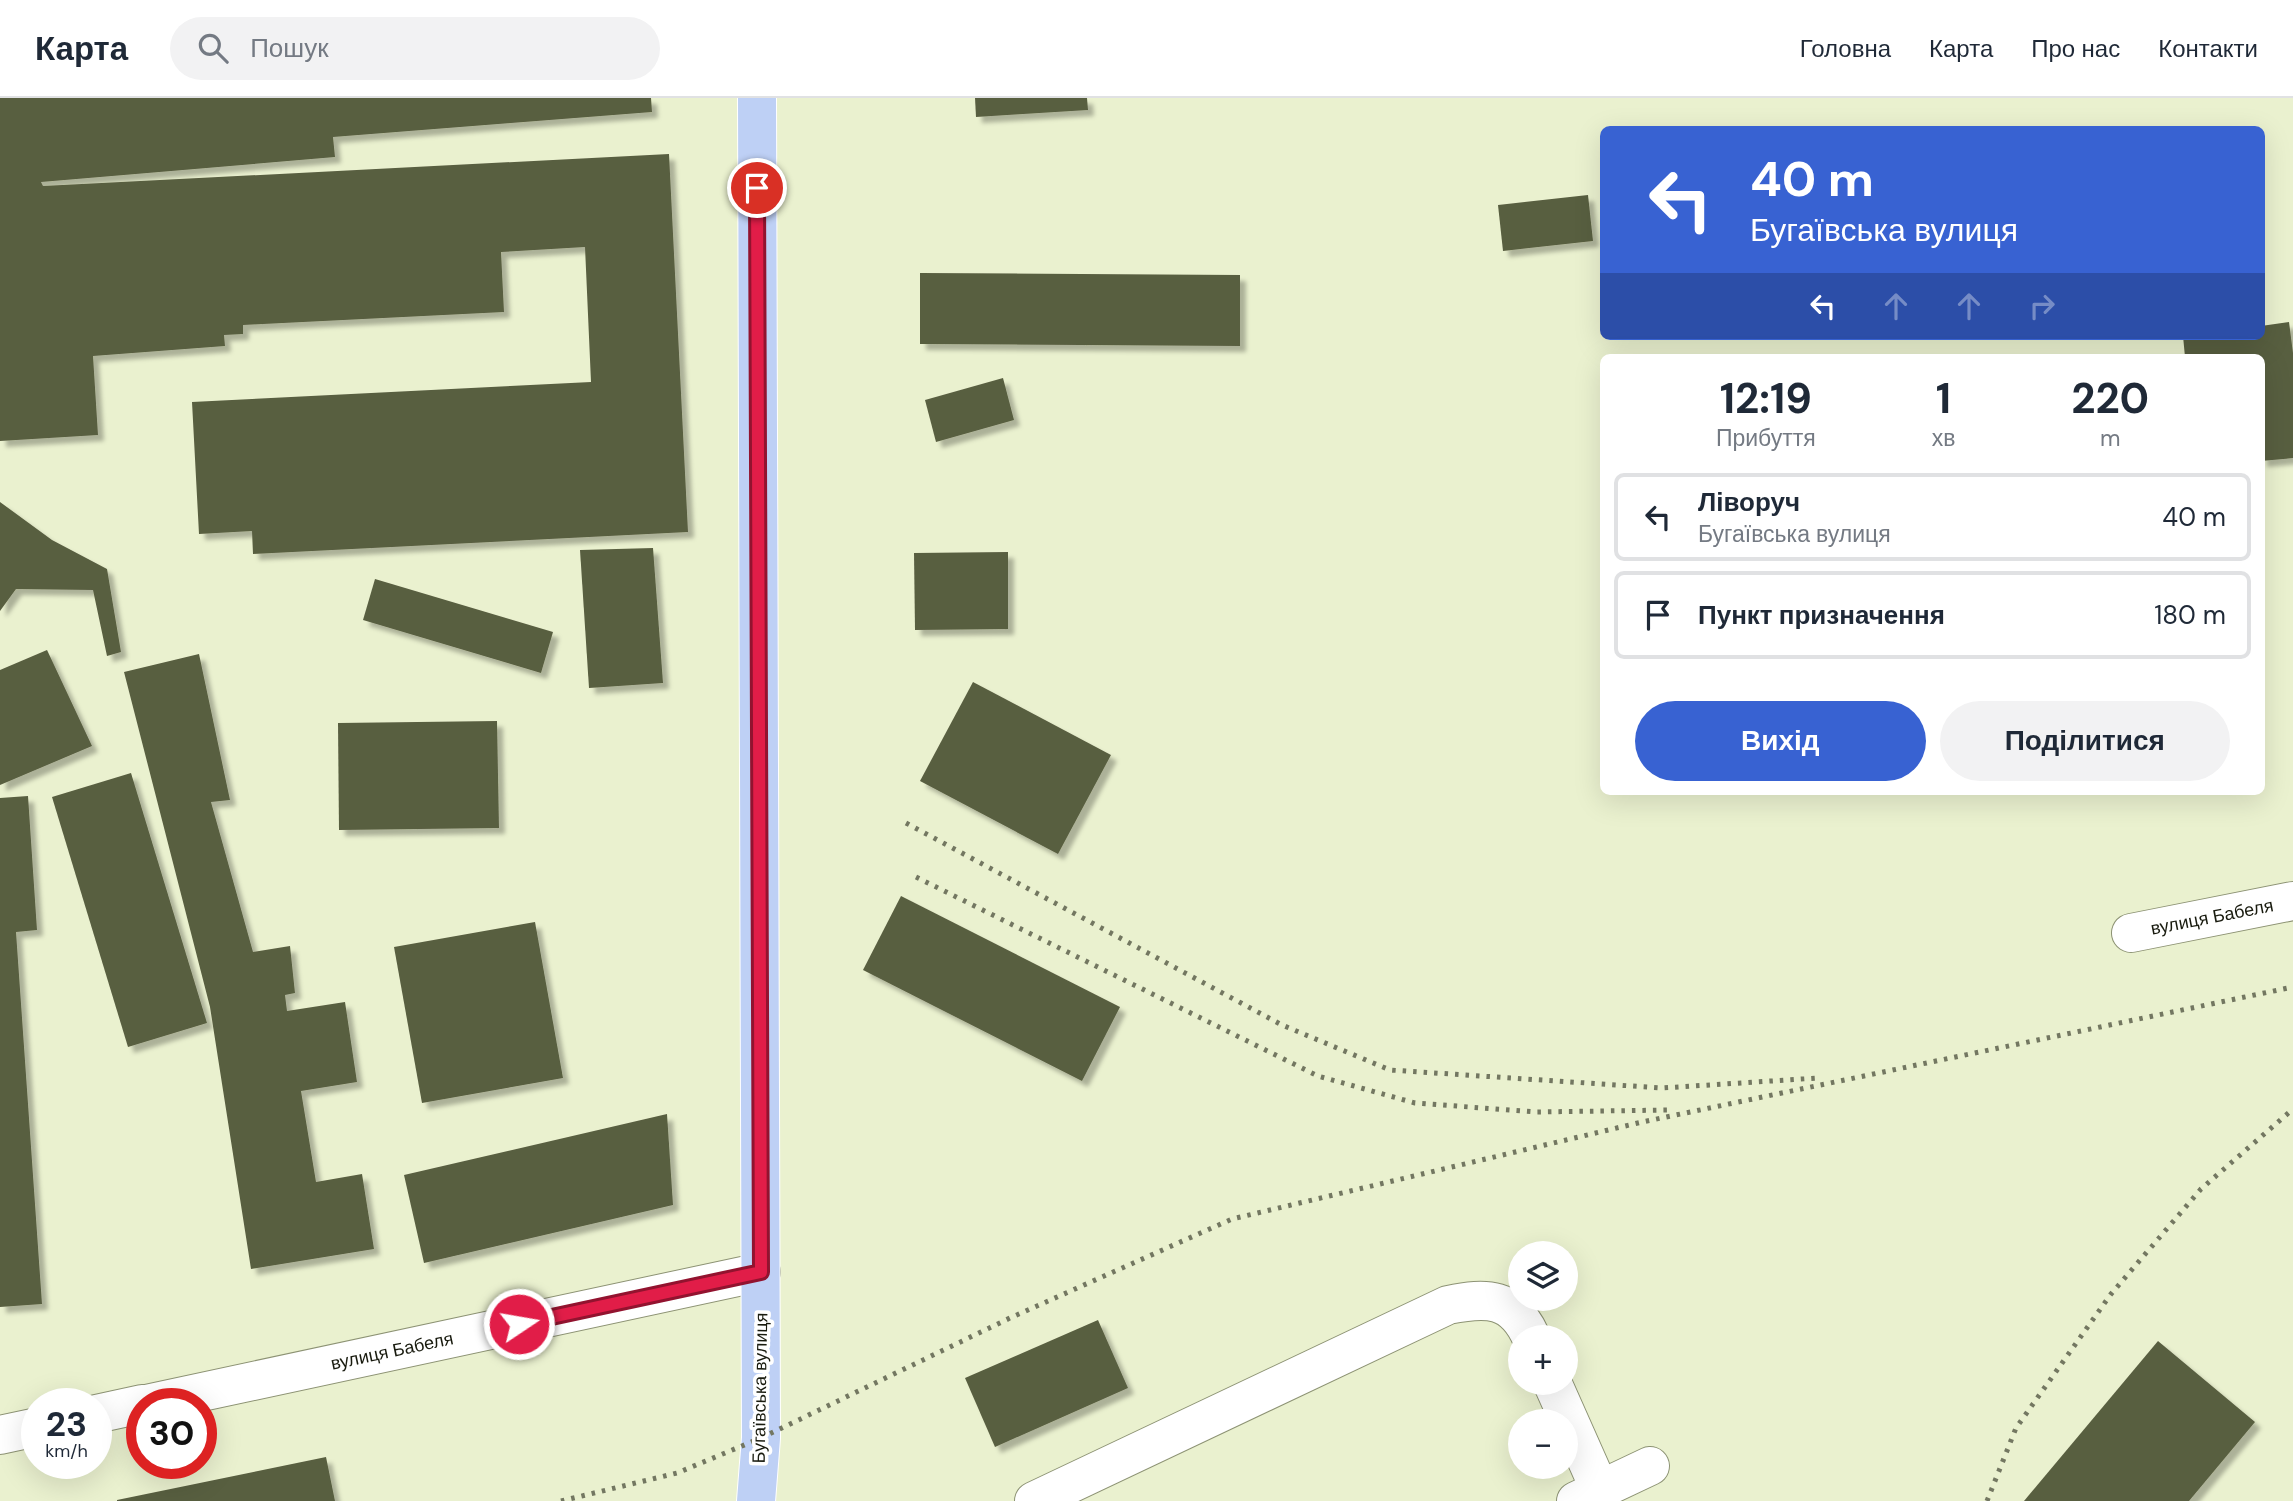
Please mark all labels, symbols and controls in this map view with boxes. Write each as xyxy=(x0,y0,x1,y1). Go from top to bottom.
search box xyxy=(170,17,660,80)
text: Карта xyxy=(35,27,128,70)
icon: search xyxy=(194,29,232,67)
text: Пошук xyxy=(250,31,329,65)
text: Головна xyxy=(1800,33,1891,64)
text: Карта xyxy=(1929,33,1993,64)
text: Про нас xyxy=(2031,33,2120,64)
text: Контакти xyxy=(2158,33,2258,64)
text: 40 m xyxy=(1750,147,1874,211)
icon: left xyxy=(1635,154,1726,245)
pin xyxy=(727,158,787,218)
icon: arrive xyxy=(738,169,776,207)
text: Бугаївська вулиця xyxy=(1750,209,2018,251)
icon: left xyxy=(1804,287,1842,325)
icon: ahead xyxy=(1877,287,1915,325)
icon: ahead xyxy=(1950,287,1988,325)
icon: right xyxy=(2023,287,2061,325)
text: 12:19 xyxy=(1720,371,1812,426)
text: 1 xyxy=(1936,371,1951,426)
text: 220 xyxy=(2071,371,2149,426)
text: Прибуття xyxy=(1716,423,1816,453)
text: хв xyxy=(1932,423,1955,453)
text: m xyxy=(2100,423,2120,453)
text: Ліворуч xyxy=(1698,485,1800,519)
icon: left xyxy=(1639,498,1677,536)
text: 40 m xyxy=(2162,500,2226,534)
text: Бугаївська вулиця xyxy=(1698,519,1891,549)
icon: arrive xyxy=(1639,596,1677,634)
text: Пункт призначення xyxy=(1698,598,1945,632)
text: 180 m xyxy=(2154,598,2226,632)
button: Вихід xyxy=(1635,701,1926,781)
button: Поділитися xyxy=(1940,701,2230,781)
street label: вулиця Бабеля xyxy=(2148,893,2276,941)
map controls xyxy=(1508,1241,1578,1479)
button: layers xyxy=(1508,1241,1578,1311)
position arrow xyxy=(482,1287,556,1361)
street label: Бугаївська вулиця xyxy=(747,1312,773,1464)
button: + xyxy=(1508,1325,1578,1395)
street label: вулиця Бабеля xyxy=(328,1326,456,1376)
speed limit sign: 30 xyxy=(126,1388,217,1479)
text: 23 xyxy=(46,1401,87,1447)
button: − xyxy=(1508,1409,1578,1479)
text: km/h xyxy=(45,1439,88,1463)

